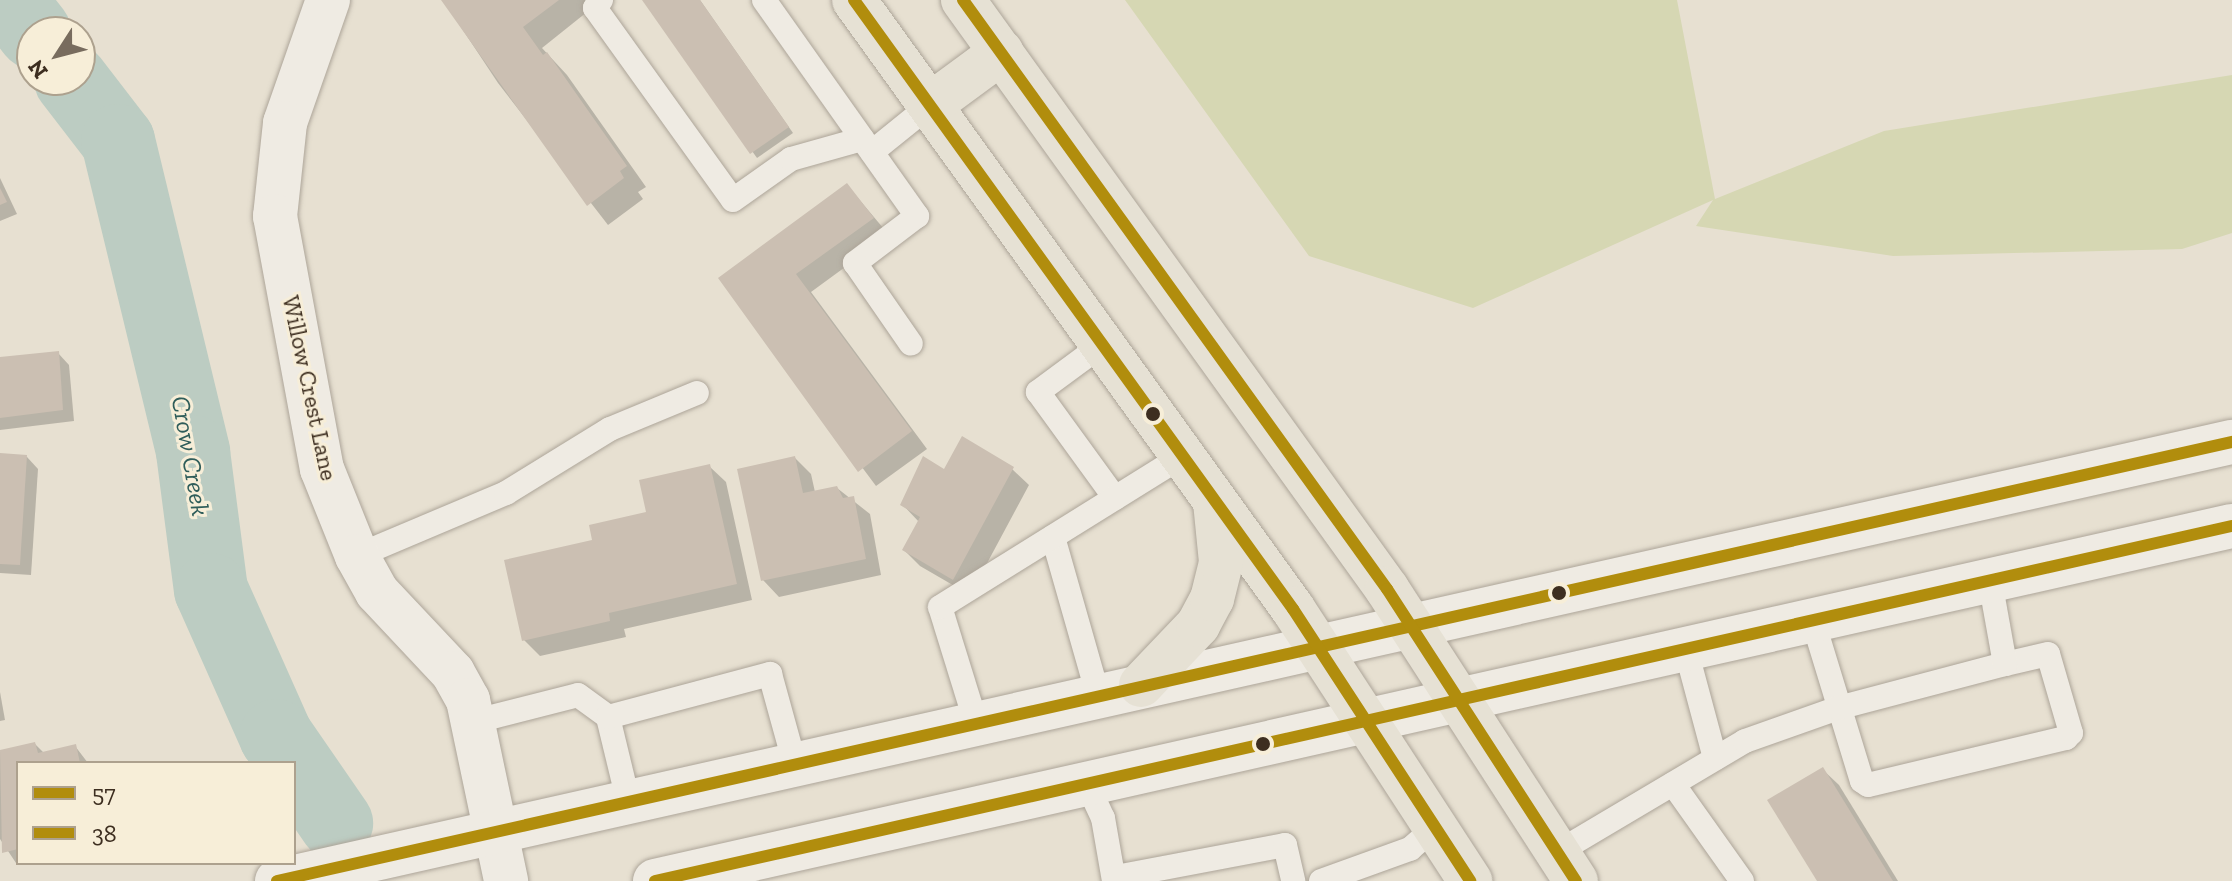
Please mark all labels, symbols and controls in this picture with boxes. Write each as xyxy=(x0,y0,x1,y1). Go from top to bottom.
north arrow xyxy=(16,16,96,96)
text: N xyxy=(22,55,54,84)
street label: Willow Crest Lane xyxy=(276,293,344,483)
water label: Crow Creek xyxy=(164,394,216,518)
unlabelled marker xyxy=(1145,406,1161,422)
unlabelled marker xyxy=(1551,585,1567,601)
unlabelled marker xyxy=(1255,736,1271,752)
legend xyxy=(16,761,296,865)
text: 57 xyxy=(92,779,116,808)
text: 38 xyxy=(92,819,117,848)

